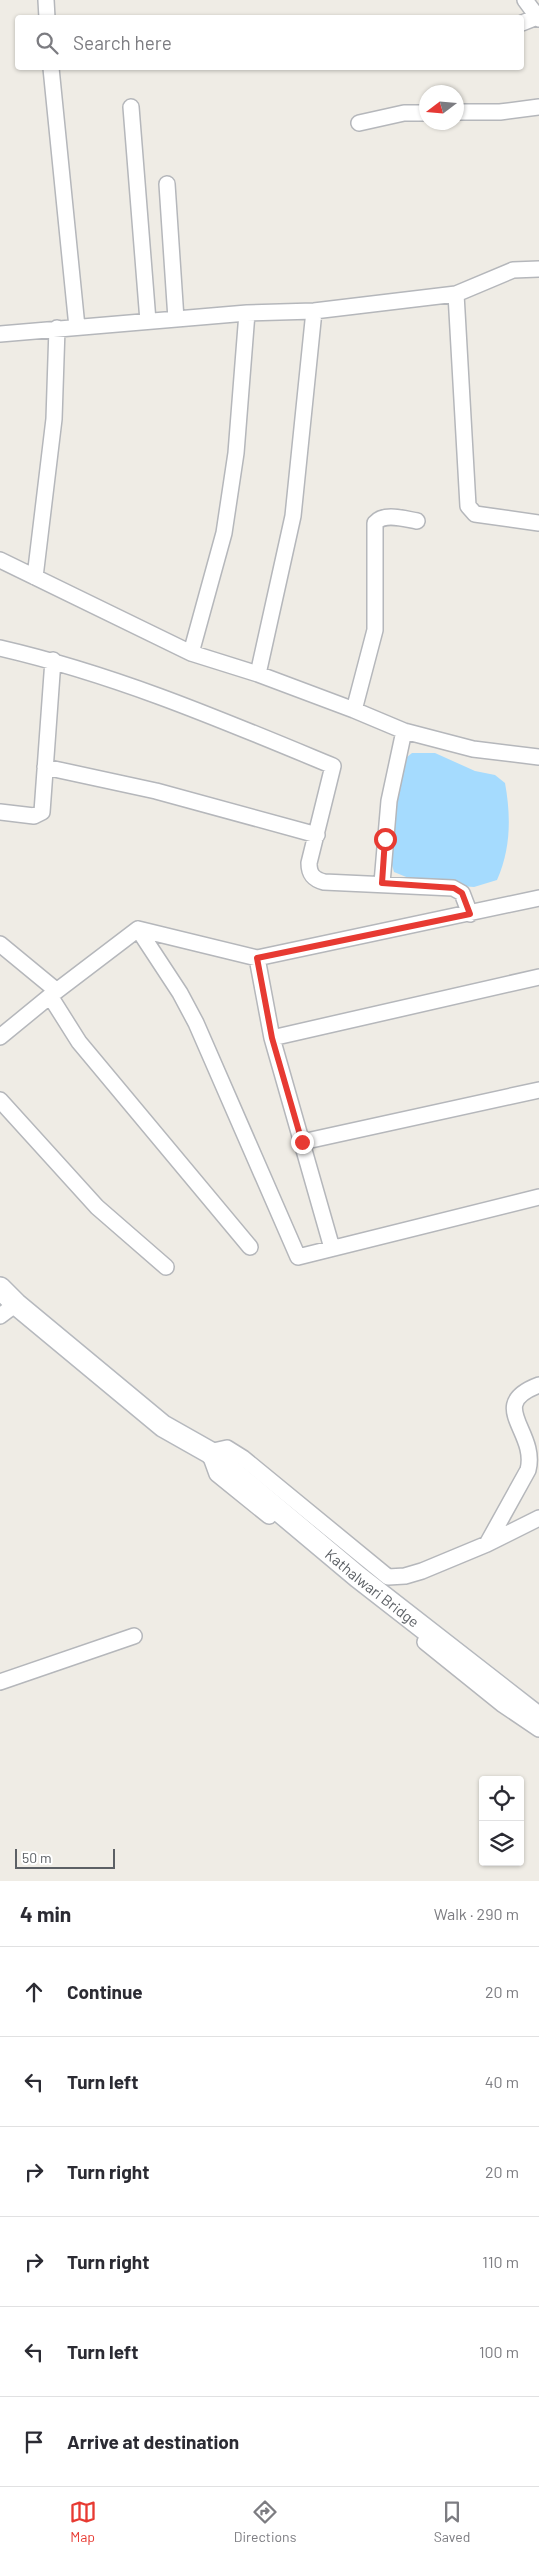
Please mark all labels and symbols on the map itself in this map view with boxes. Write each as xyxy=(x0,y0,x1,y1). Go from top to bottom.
north arrow xyxy=(419,85,464,130)
route start xyxy=(374,828,397,851)
route end xyxy=(291,1131,314,1154)
street label: Kathalwari Bridge xyxy=(322,1545,423,1631)
scale bar xyxy=(15,1846,115,1869)

